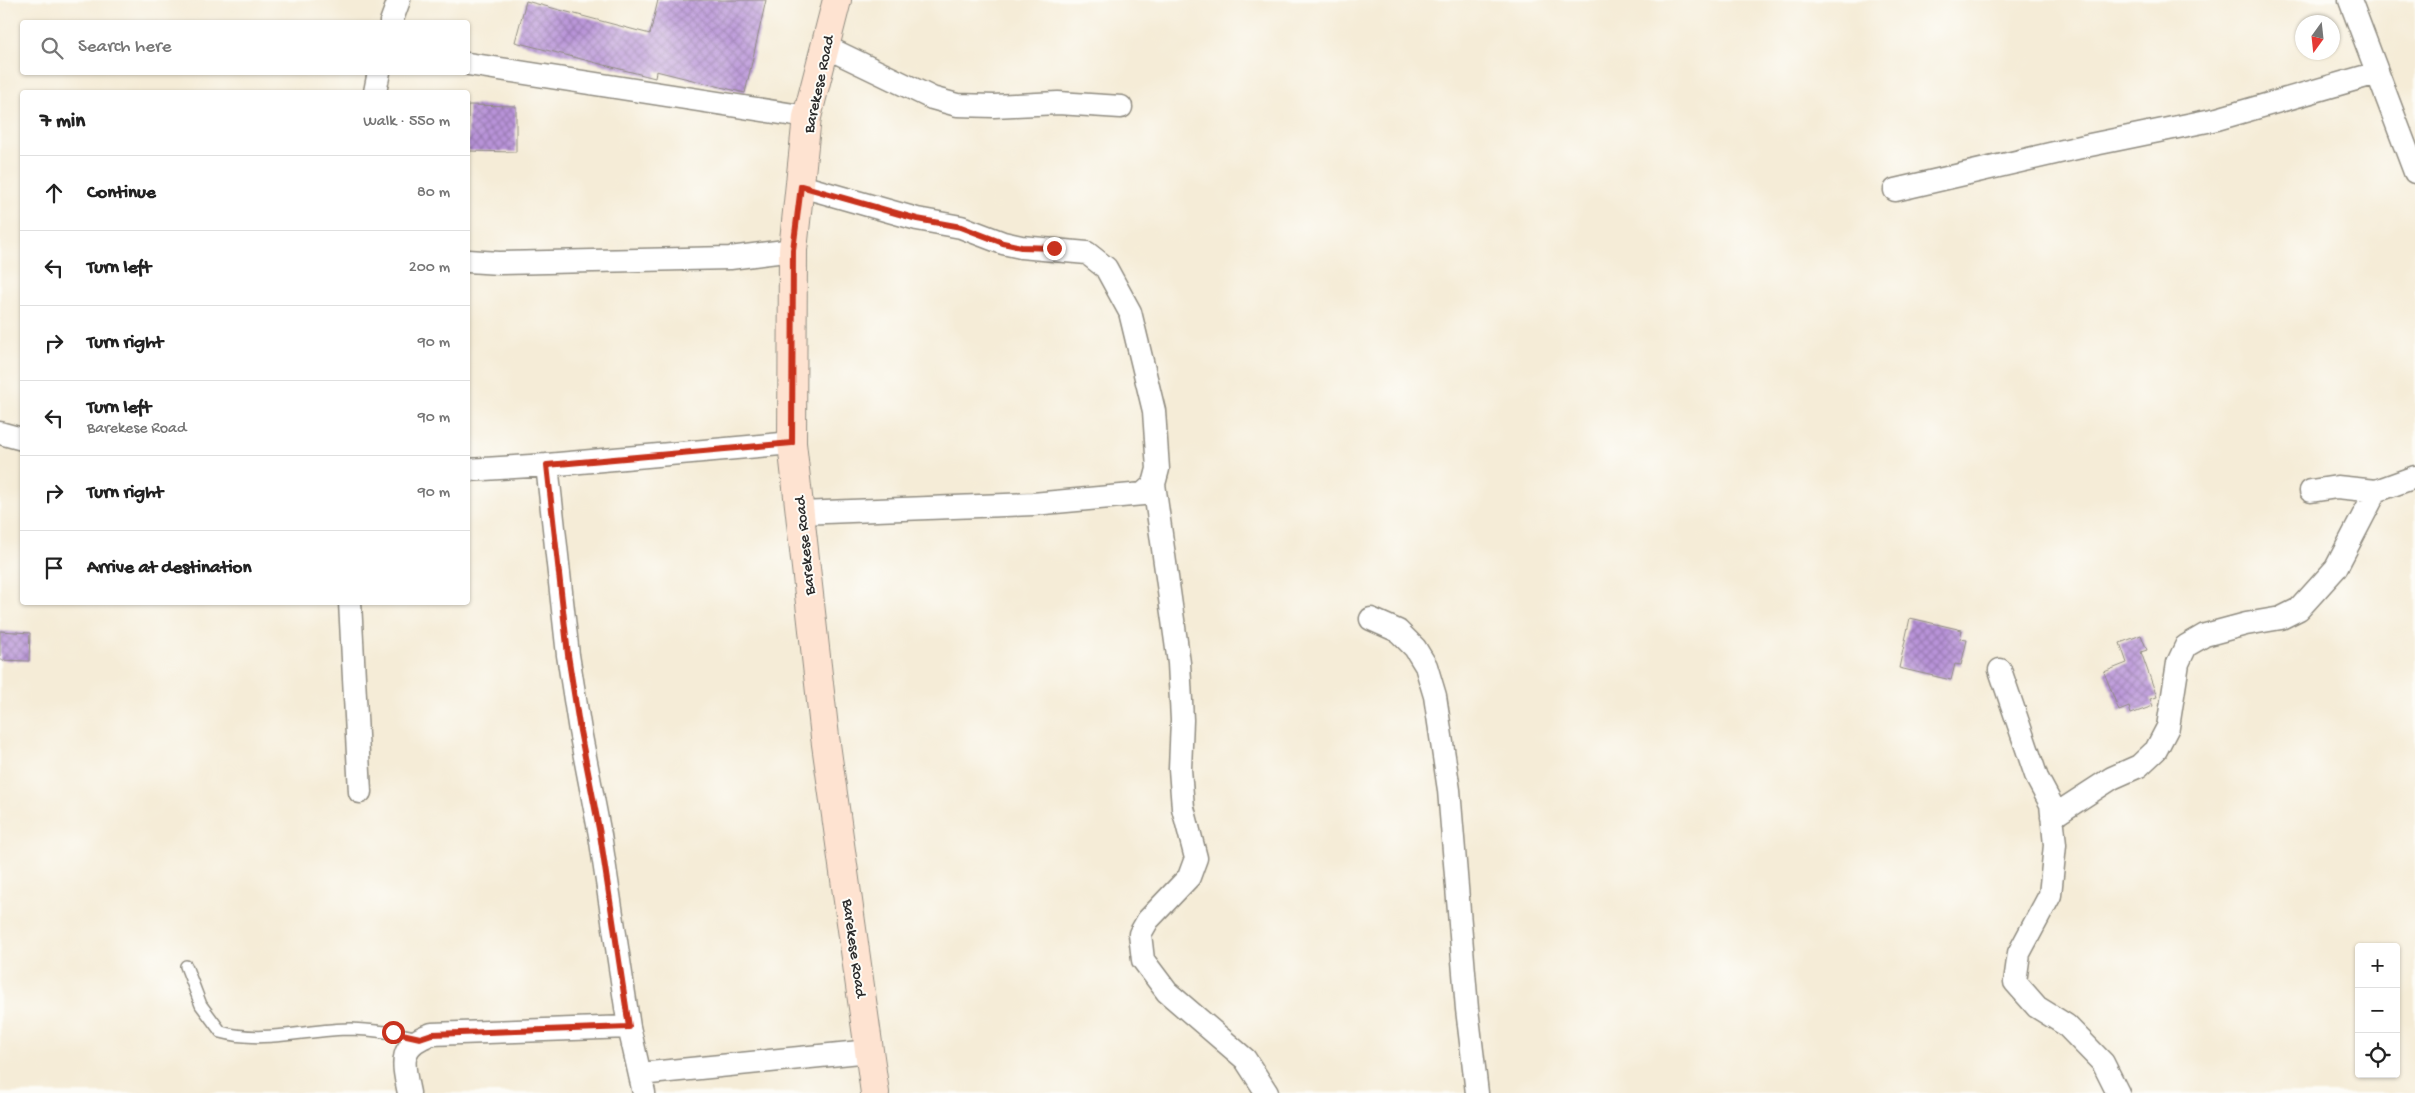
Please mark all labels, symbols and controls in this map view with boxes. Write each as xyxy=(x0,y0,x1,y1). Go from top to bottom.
north arrow xyxy=(2295,15,2340,60)
search box xyxy=(20,20,470,75)
street label: Barekese Road xyxy=(801,33,840,136)
icon: search xyxy=(38,34,66,62)
text: Search here xyxy=(78,36,172,59)
text: 7 min xyxy=(40,110,85,135)
text: Walk · 550 m xyxy=(363,113,450,132)
icon: ahead xyxy=(40,179,68,207)
text: Continue xyxy=(87,182,156,205)
text: 80 m xyxy=(417,184,450,203)
route end xyxy=(1043,237,1066,260)
icon: left xyxy=(40,254,68,282)
text: Turn left xyxy=(87,257,151,280)
text: 200 m xyxy=(409,259,450,278)
icon: right xyxy=(40,329,68,357)
text: Turn right xyxy=(87,332,163,355)
text: 90 m xyxy=(418,334,450,353)
text: Turn left xyxy=(87,397,151,420)
icon: left xyxy=(40,404,68,432)
text: 90 m xyxy=(418,409,450,428)
text: Barekese Road xyxy=(87,420,186,439)
icon: right xyxy=(40,479,68,507)
text: Turn right xyxy=(87,482,163,505)
text: 90 m xyxy=(418,484,450,503)
street label: Barekese Road xyxy=(792,494,821,597)
icon: arrive xyxy=(40,554,68,582)
text: Arrive at destination xyxy=(87,557,251,580)
street label: Barekese Road xyxy=(836,897,869,1001)
map controls xyxy=(2355,943,2400,1078)
button: + xyxy=(2355,943,2400,988)
button: − xyxy=(2355,988,2400,1033)
route start xyxy=(382,1021,405,1044)
button: locate xyxy=(2355,1033,2400,1078)

